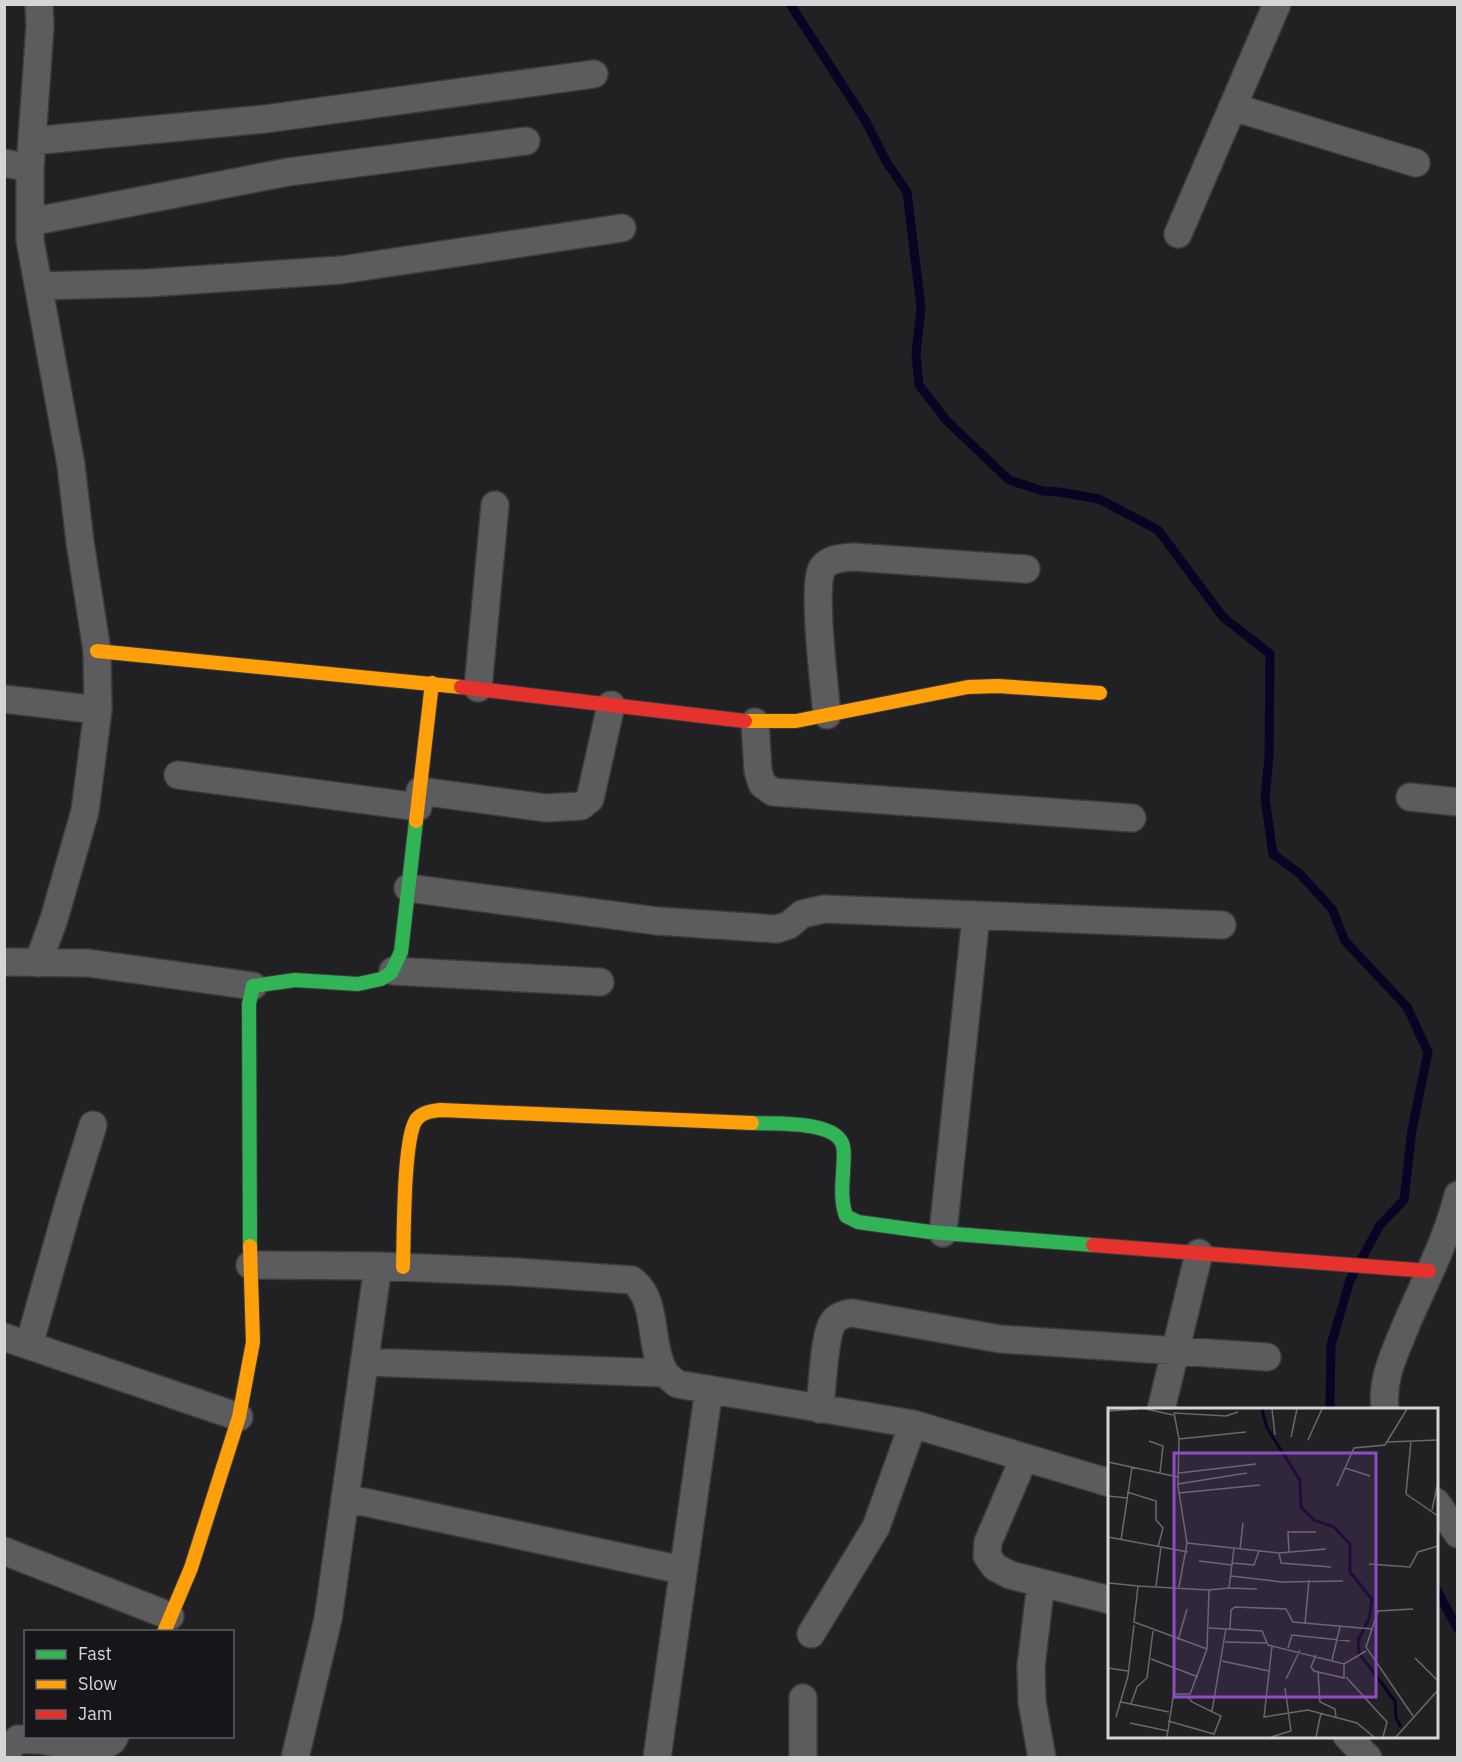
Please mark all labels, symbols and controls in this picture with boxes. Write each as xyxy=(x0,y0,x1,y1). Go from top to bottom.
inset map xyxy=(1108,1408,1438,1738)
legend xyxy=(24,1630,234,1738)
text: Fast xyxy=(78,1642,112,1665)
text: Slow xyxy=(78,1672,117,1695)
text: Jam xyxy=(78,1702,113,1725)

